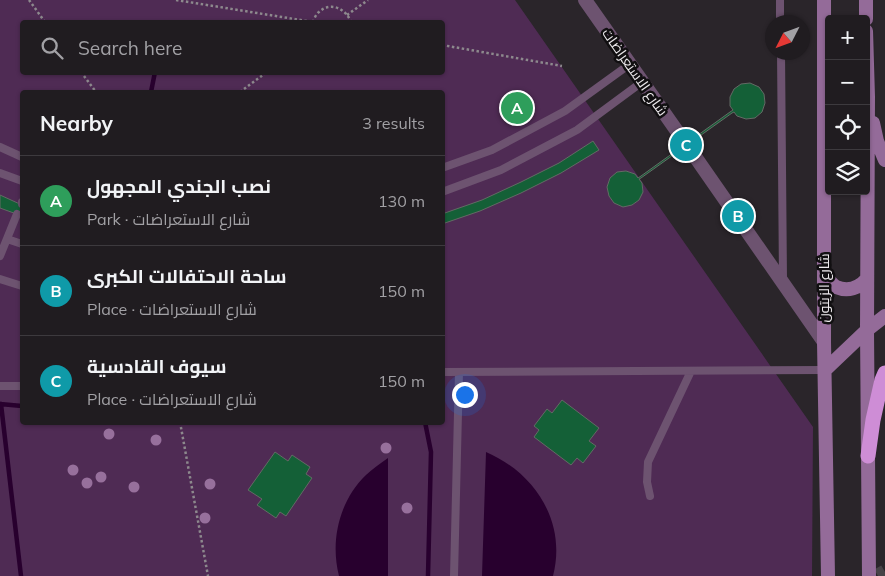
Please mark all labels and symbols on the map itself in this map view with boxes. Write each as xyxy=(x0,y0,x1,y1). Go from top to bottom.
north arrow xyxy=(765,15,810,60)
street label: شارع الاستعراضات xyxy=(598,25,672,119)
pin: A xyxy=(501,89,533,127)
pin: C xyxy=(670,126,702,164)
pin: B xyxy=(722,197,754,235)
street label: شارع الزيتون xyxy=(815,254,833,322)
your location xyxy=(452,382,478,408)

